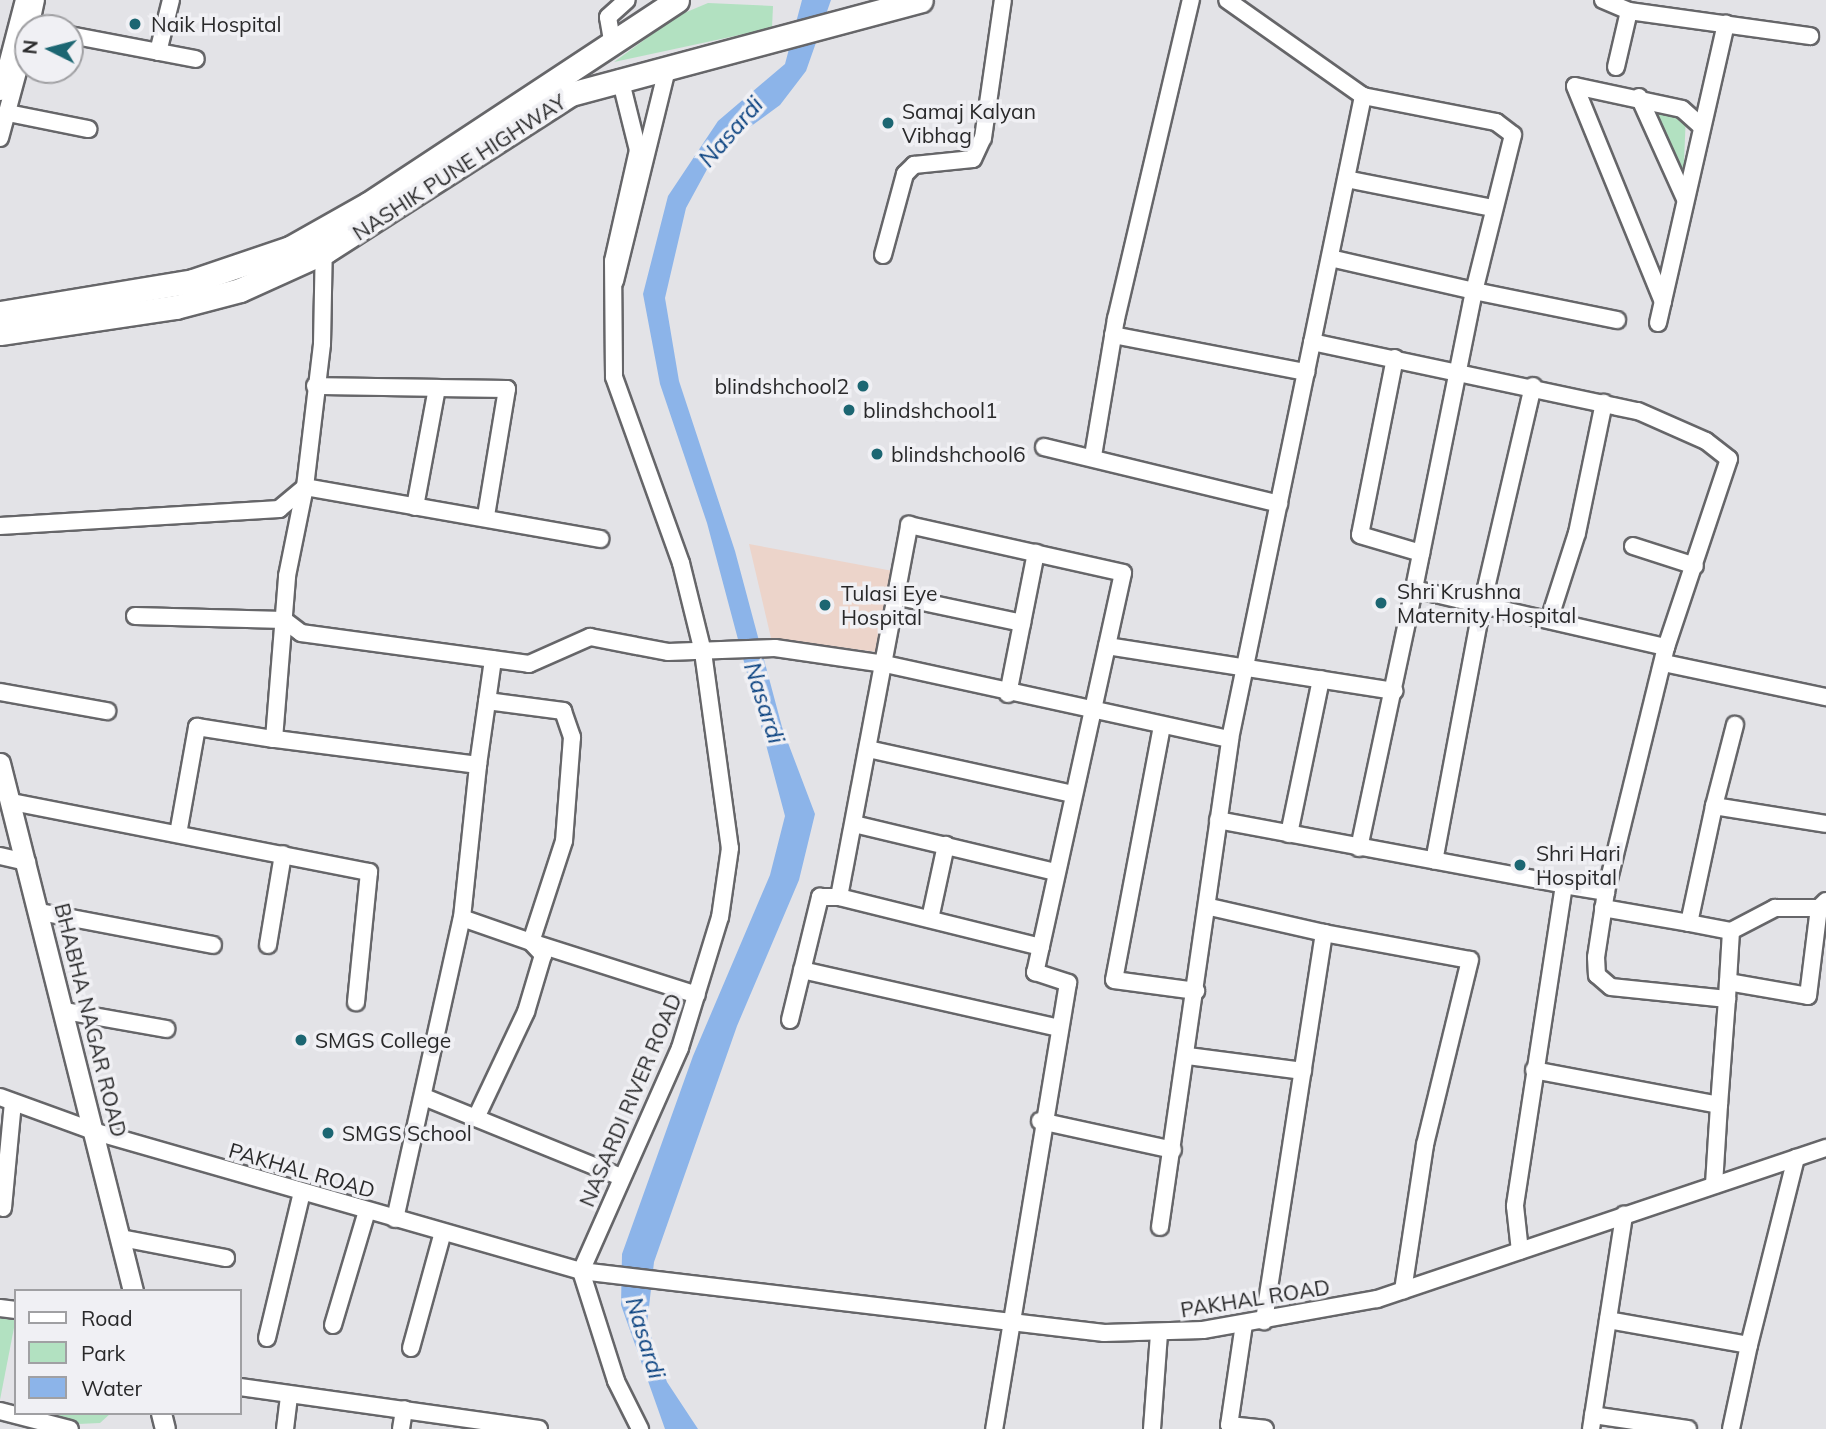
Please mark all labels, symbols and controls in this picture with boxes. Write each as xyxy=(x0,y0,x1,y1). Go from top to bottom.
place label: Naik Hospital xyxy=(151,11,282,37)
north arrow xyxy=(14,14,84,84)
marker: Naik Hospital xyxy=(125,14,145,34)
text: N xyxy=(17,39,43,55)
street label: NASHIK PUNE HIGHWAY xyxy=(348,89,570,245)
water label: Nasardi xyxy=(693,91,769,173)
place label: Samaj Kalyan Vibhag xyxy=(902,98,1036,148)
marker: Samaj Kalyan Vibhag xyxy=(880,115,896,131)
place label: blindshchool2 xyxy=(714,373,849,399)
marker: blindshchool2 xyxy=(855,378,871,394)
place label: blindshchool1 xyxy=(863,397,998,423)
marker: blindshchool1 xyxy=(841,402,857,418)
place label: blindshchool6 xyxy=(891,441,1026,467)
marker: blindshchool6 xyxy=(869,446,885,462)
place label: Shri Krushna Maternity Hospital xyxy=(1397,578,1576,628)
place label: Tulasi Eye Hospital xyxy=(841,580,937,630)
marker: Shri Krushna Maternity Hospital xyxy=(1371,593,1391,613)
marker: Tulasi Eye Hospital xyxy=(815,595,835,615)
water label: Nasardi xyxy=(738,659,790,747)
place label: Shri Hari Hospital xyxy=(1536,840,1621,890)
marker: Shri Hari Hospital xyxy=(1510,855,1530,875)
street label: BHABHA NAGAR ROAD xyxy=(50,900,132,1140)
street label: NASARDI RIVER ROAD xyxy=(574,990,686,1210)
place label: SMGS College xyxy=(315,1027,451,1053)
marker: SMGS College xyxy=(293,1032,309,1048)
place label: SMGS School xyxy=(342,1120,472,1146)
marker: SMGS School xyxy=(320,1125,336,1141)
street label: PAKHAL ROAD xyxy=(226,1137,378,1203)
street label: PAKHAL ROAD xyxy=(1179,1274,1331,1322)
legend xyxy=(14,1289,242,1415)
water label: Nasardi xyxy=(620,1294,670,1382)
text: Road xyxy=(81,1305,132,1331)
text: Park xyxy=(81,1340,125,1366)
text: Water xyxy=(81,1375,142,1401)

